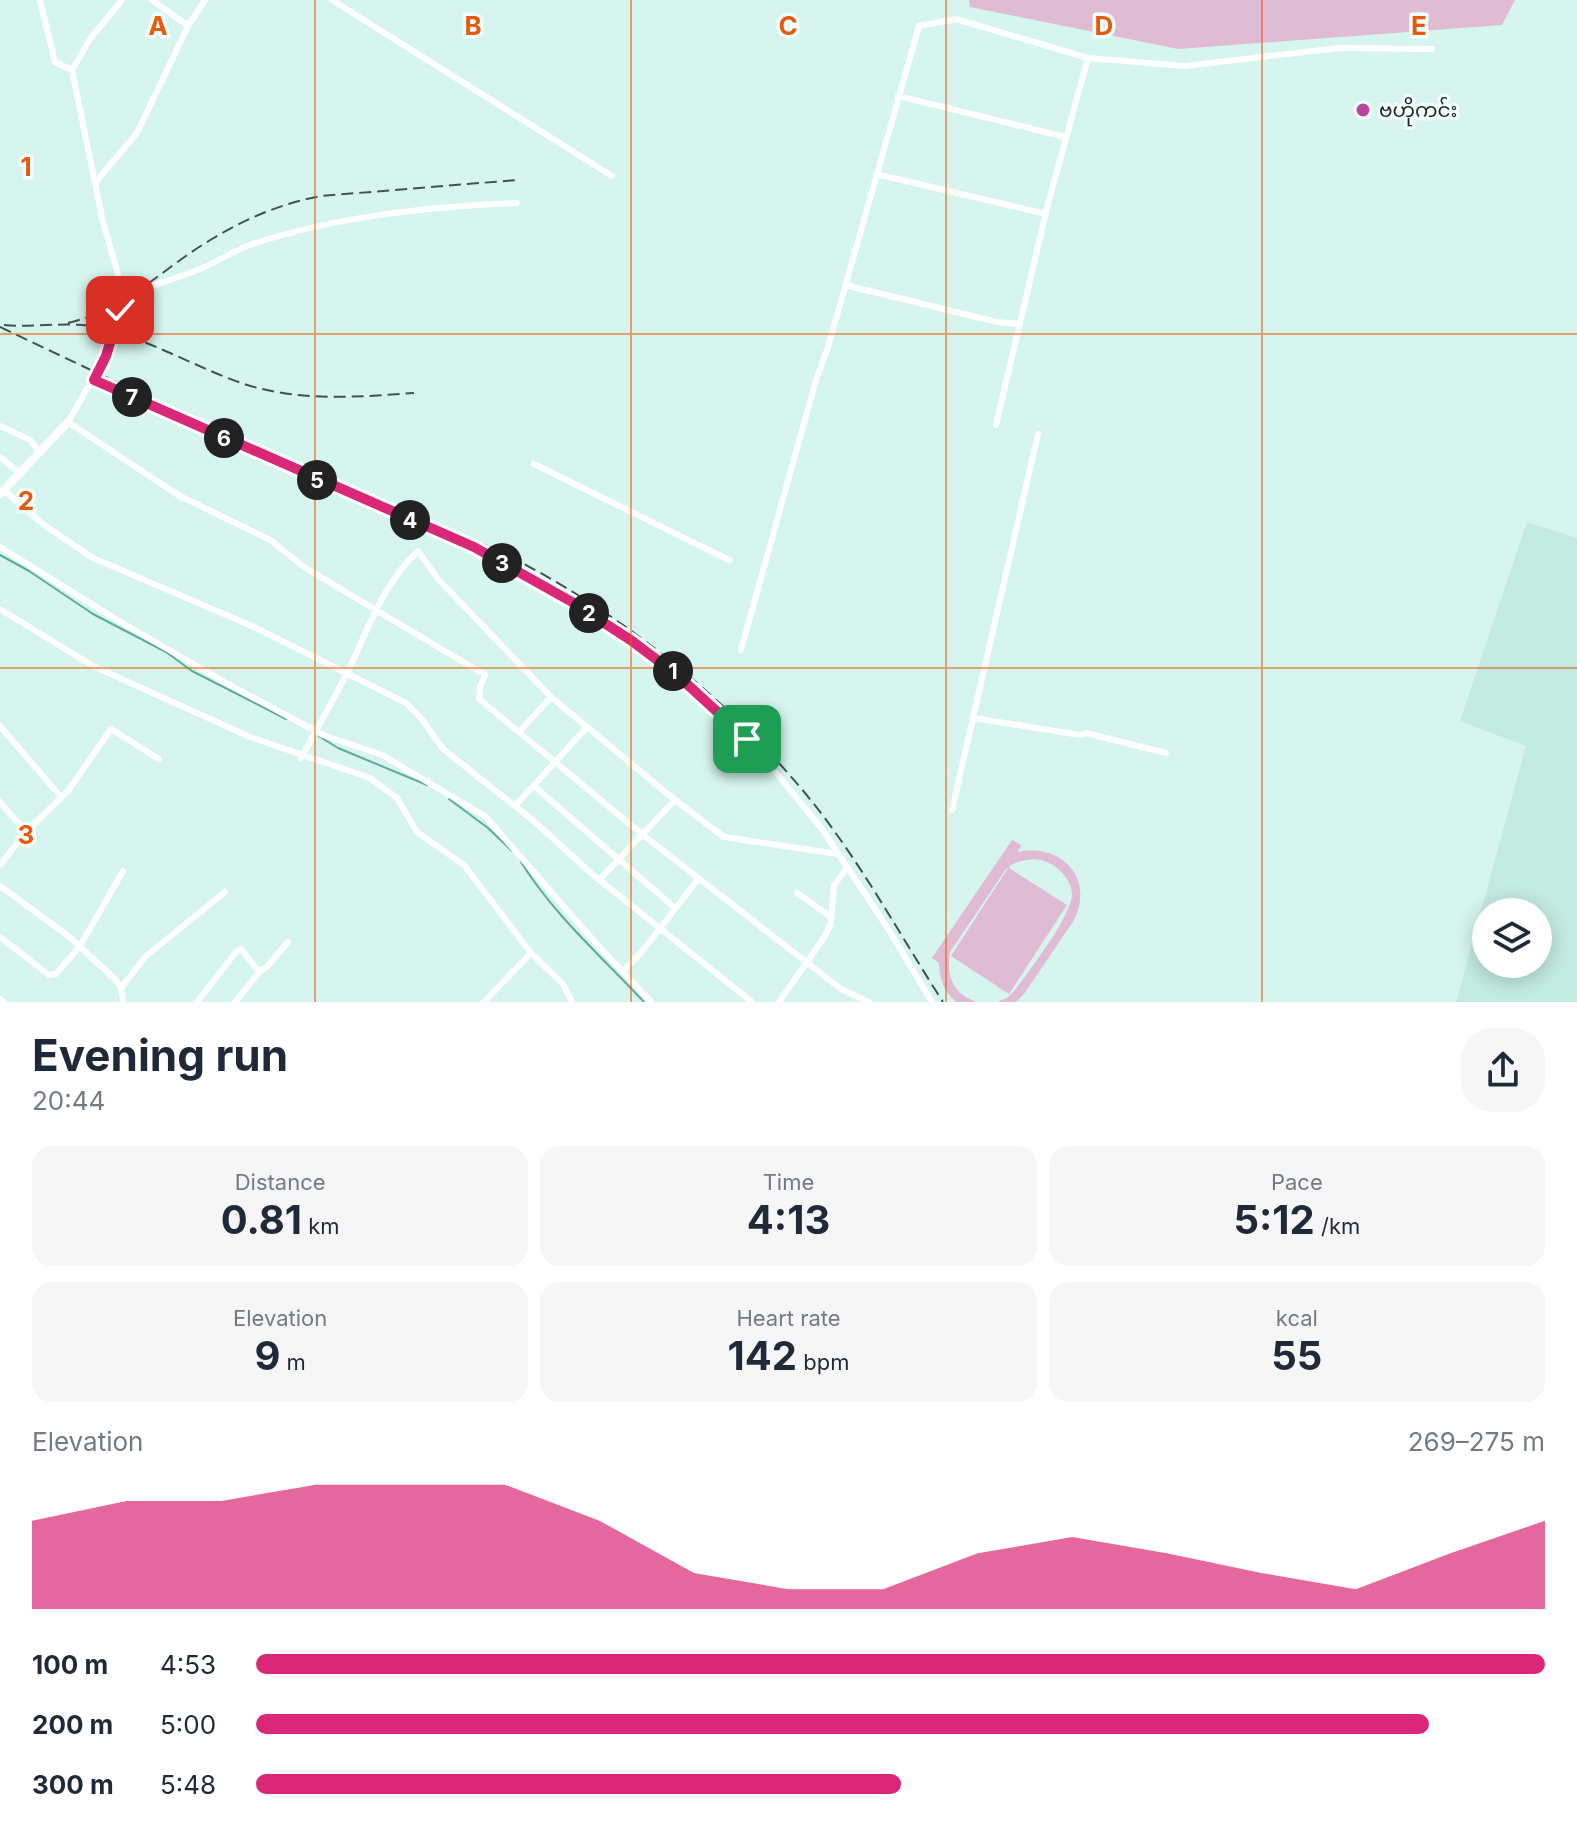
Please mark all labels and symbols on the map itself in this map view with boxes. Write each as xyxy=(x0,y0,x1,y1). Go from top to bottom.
text: A xyxy=(148,10,168,41)
text: B xyxy=(464,10,482,41)
text: C xyxy=(778,10,798,41)
text: D xyxy=(1095,10,1113,41)
text: E xyxy=(1411,10,1427,41)
place label: ဗဟိုကင်း xyxy=(1379,96,1457,127)
marker: ဗဟိုကင်း xyxy=(1354,101,1372,119)
text: 1 xyxy=(20,151,32,182)
pin xyxy=(86,276,154,344)
pin: 7 xyxy=(112,377,152,417)
pin: 6 xyxy=(204,418,244,458)
pin: 5 xyxy=(297,460,337,500)
text: 2 xyxy=(18,485,34,516)
pin: 4 xyxy=(390,500,430,540)
pin: 3 xyxy=(482,543,522,583)
pin: 2 xyxy=(569,593,609,633)
pin: 1 xyxy=(653,651,693,691)
pin xyxy=(713,705,781,773)
text: 3 xyxy=(18,819,34,850)

